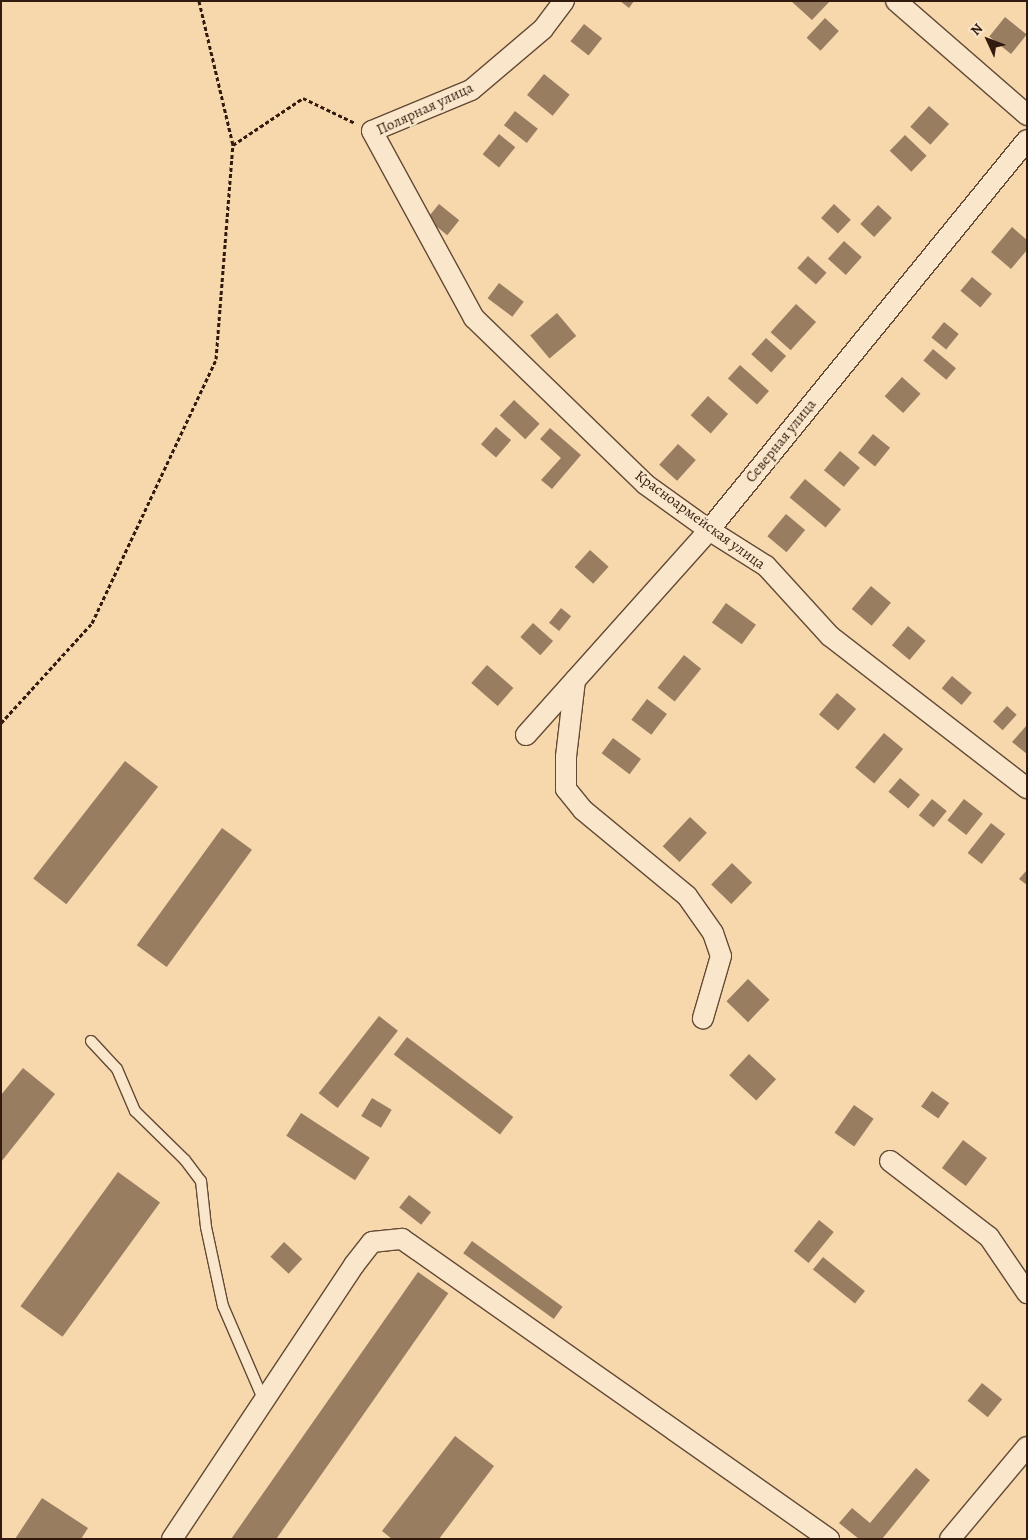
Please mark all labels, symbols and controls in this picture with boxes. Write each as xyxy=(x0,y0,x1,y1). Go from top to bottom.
north arrow xyxy=(963,15,1013,65)
text: N xyxy=(966,19,987,40)
street label: Полярная улица xyxy=(374,79,476,139)
street label: Северная улица xyxy=(742,396,820,486)
street label: Красноармейская улица xyxy=(631,467,769,573)

